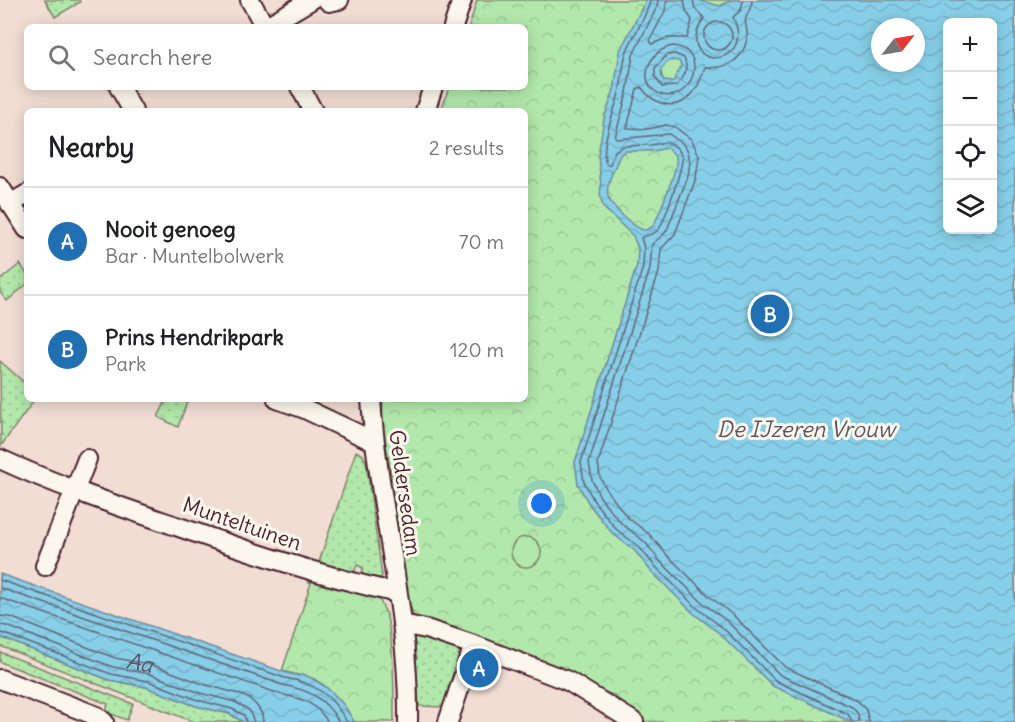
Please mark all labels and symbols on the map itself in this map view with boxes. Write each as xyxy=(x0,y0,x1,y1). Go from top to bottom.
north arrow xyxy=(871,18,925,72)
pin: B xyxy=(750,292,790,336)
water label: De IJzeren Vrouw xyxy=(717,415,898,443)
street label: Geldersedam xyxy=(383,428,428,558)
your location xyxy=(527,489,556,518)
street label: Munteltuinen xyxy=(179,491,305,556)
water label: Aa xyxy=(124,646,157,679)
pin: A xyxy=(460,646,498,690)

